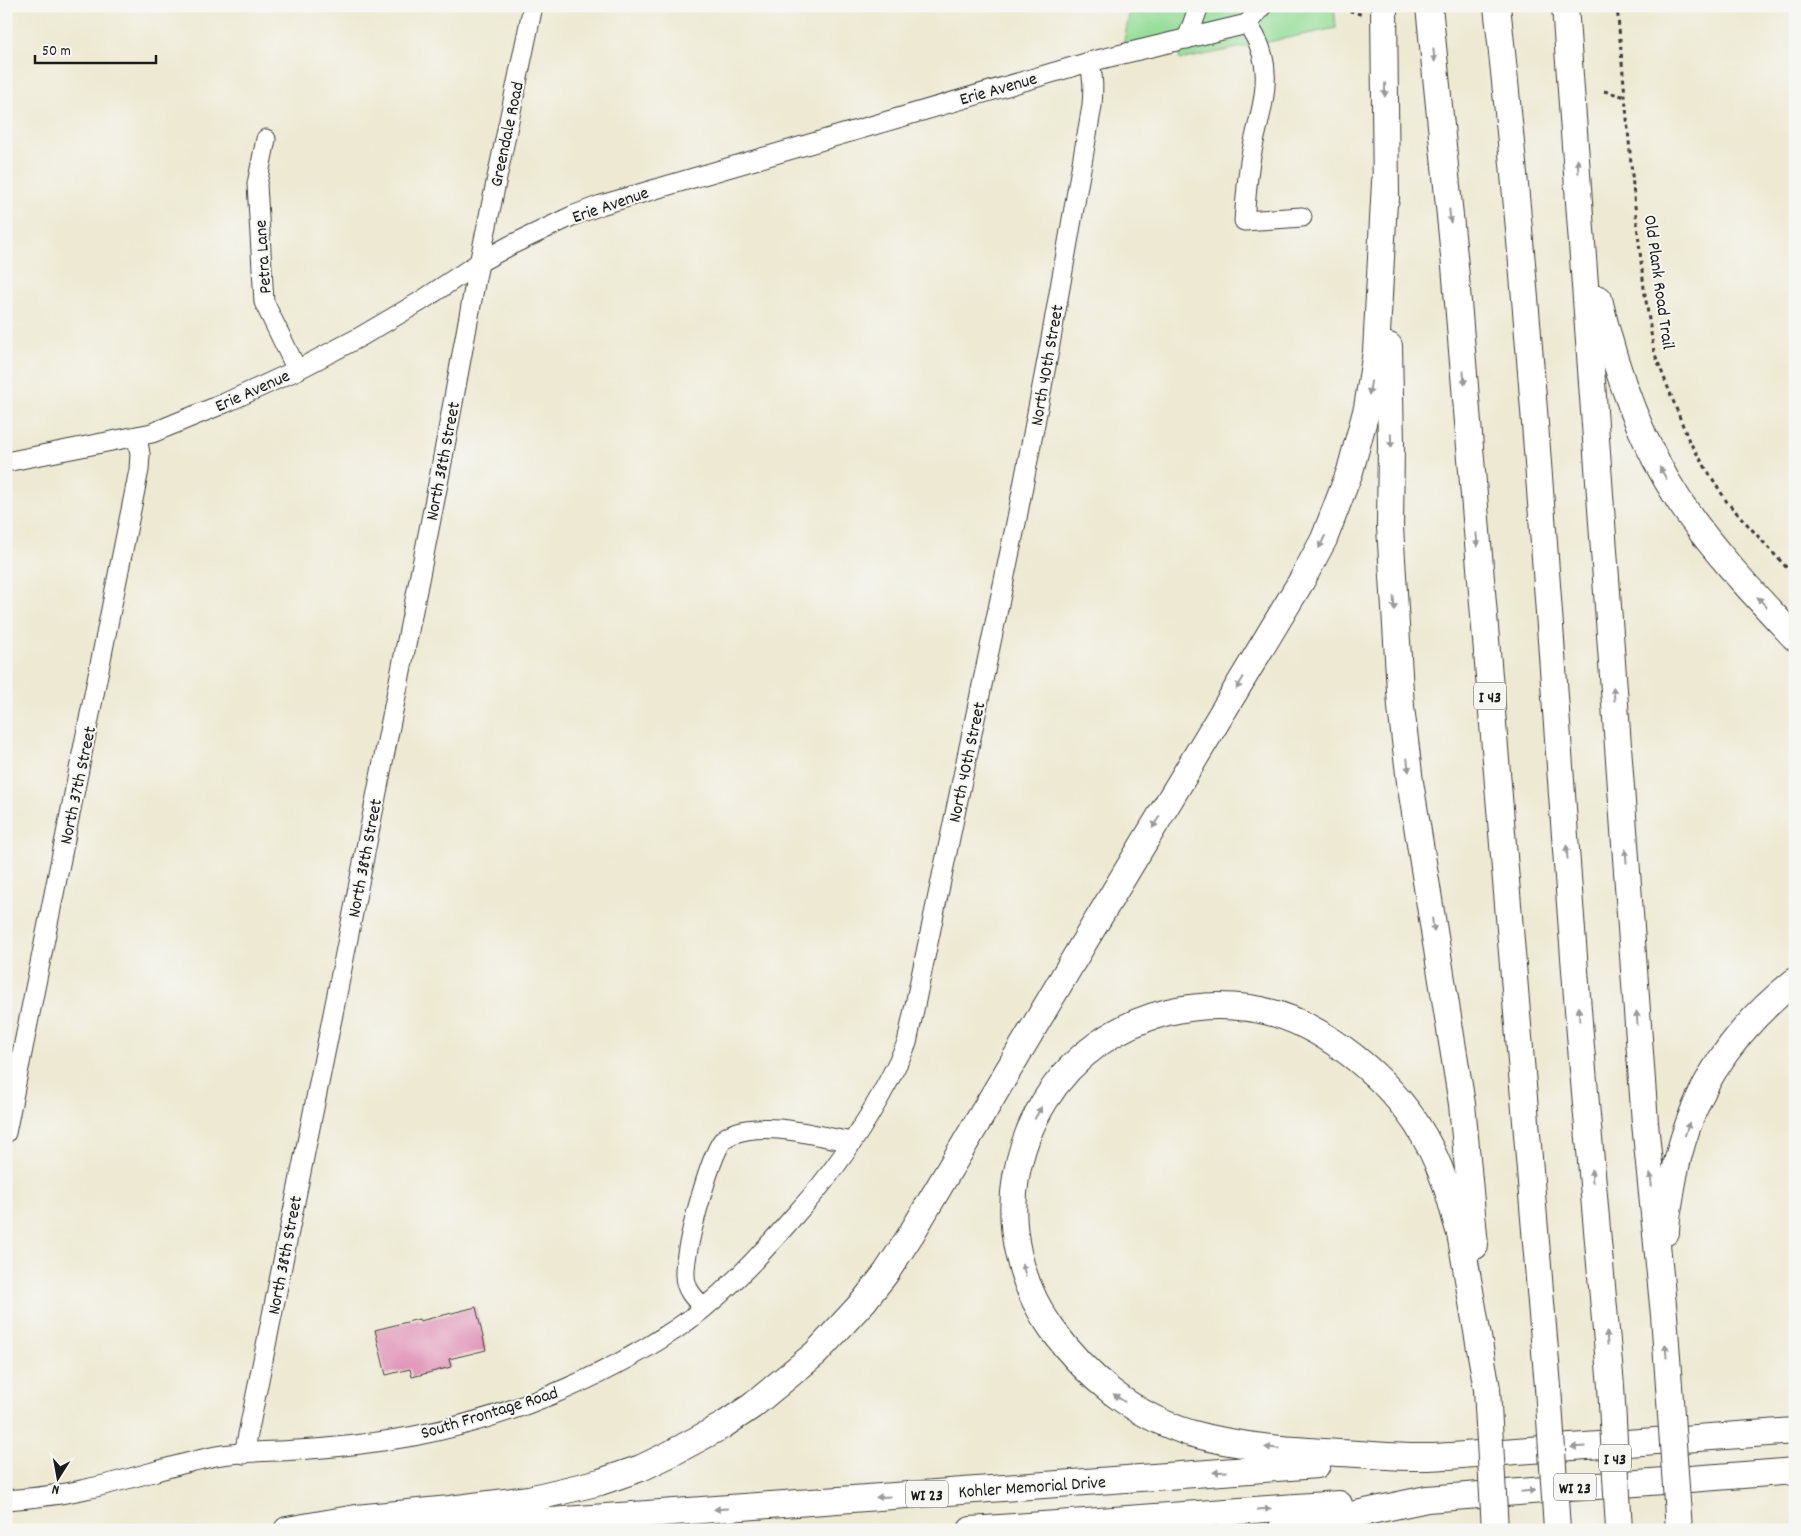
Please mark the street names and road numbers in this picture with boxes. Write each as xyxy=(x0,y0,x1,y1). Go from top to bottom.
street label: Erie Avenue xyxy=(957,67,1040,113)
street label: Greendale Road xyxy=(485,80,532,189)
street label: Erie Avenue xyxy=(569,182,653,231)
street label: Old Plank Road Trail xyxy=(1636,213,1679,352)
street label: Petra Lane xyxy=(249,219,280,295)
street label: North 40th Street xyxy=(1026,303,1071,428)
street label: Erie Avenue xyxy=(212,365,294,420)
street label: North 38th Street xyxy=(421,400,468,523)
road number: I 43 xyxy=(1474,682,1506,709)
street label: North 40th Street xyxy=(943,700,993,825)
street label: North 37th Street xyxy=(55,724,104,847)
street label: North 38th Street xyxy=(343,797,390,920)
street label: North 38th Street xyxy=(263,1194,310,1317)
street label: South Frontage Road xyxy=(418,1382,561,1447)
road number: I 43 xyxy=(1599,1445,1631,1472)
street label: Kohler Memorial Drive xyxy=(958,1471,1107,1506)
road number: WI 23 xyxy=(1554,1474,1596,1500)
road number: WI 23 xyxy=(906,1480,948,1508)

